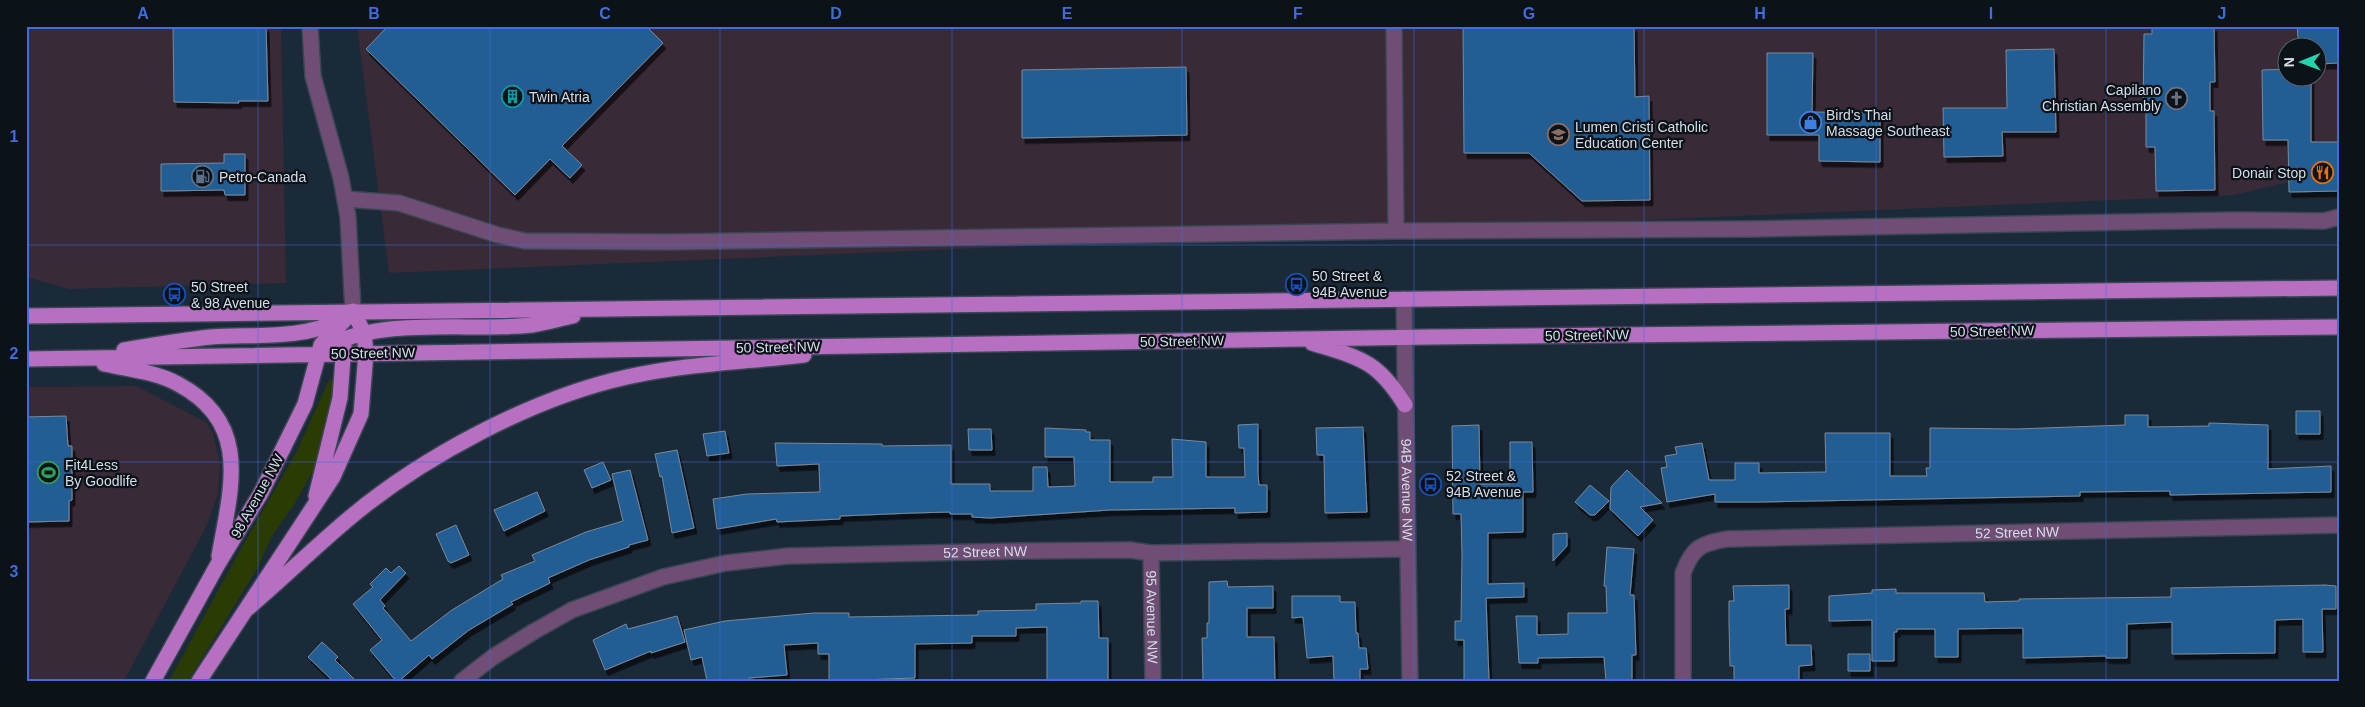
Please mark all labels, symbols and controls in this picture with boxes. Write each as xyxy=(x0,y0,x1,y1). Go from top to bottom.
text: A xyxy=(137,5,149,22)
text: B xyxy=(368,5,380,22)
text: C xyxy=(599,5,611,22)
text: D xyxy=(830,5,842,22)
text: E xyxy=(1062,5,1073,22)
text: F xyxy=(1293,5,1303,22)
text: G xyxy=(1523,5,1535,22)
text: H xyxy=(1754,5,1766,22)
text: I xyxy=(1989,5,1993,22)
text: J xyxy=(2218,5,2226,22)
north arrow xyxy=(2278,38,2328,88)
text: N xyxy=(2281,57,2297,67)
place label: Capilano Christian Assembly xyxy=(2042,82,2161,114)
building icon: Twin Atria xyxy=(501,85,525,109)
church icon: Capilano Christian Assembly xyxy=(2165,86,2189,110)
place label: Twin Atria xyxy=(529,89,590,105)
place label: Bird's Thai Massage Southeast xyxy=(1826,107,1950,139)
shop icon: Bird's Thai Massage Southeast xyxy=(1798,111,1822,135)
place label: Lumen Cristi Catholic Education Center xyxy=(1575,119,1708,151)
school or university icon: Lumen Cristi Catholic Education Center xyxy=(1547,123,1571,147)
text: 1 xyxy=(10,128,19,145)
restaurant icon: Donair Stop xyxy=(2310,161,2334,185)
fuel station icon: Petro-Canada xyxy=(191,165,215,189)
place label: Donair Stop xyxy=(2232,165,2306,181)
place label: Petro-Canada xyxy=(219,169,306,185)
place label: 50 Street & 94B Avenue xyxy=(1312,268,1387,300)
bus stop icon: 50 Street & 94B Avenue xyxy=(1284,272,1308,296)
place label: 50 Street & 98 Avenue xyxy=(191,279,270,311)
bus stop icon: 50 Street & 98 Avenue xyxy=(163,283,187,307)
street label: 50 Street NW xyxy=(1950,322,2035,340)
street label: 50 Street NW xyxy=(1545,326,1630,344)
street label: 50 Street NW xyxy=(1140,332,1225,350)
street label: 50 Street NW xyxy=(736,338,821,356)
street label: 50 Street NW xyxy=(331,344,416,362)
text: 2 xyxy=(10,345,19,362)
street label: 94B Avenue NW xyxy=(1398,439,1416,542)
street label: 98 Avenue NW xyxy=(227,451,287,541)
place label: Fit4Less By Goodlife xyxy=(65,457,138,489)
sports icon: Fit4Less By Goodlife xyxy=(37,461,61,485)
place label: 52 Street & 94B Avenue xyxy=(1446,468,1521,500)
bus stop icon: 52 Street & 94B Avenue xyxy=(1418,472,1442,496)
street label: 52 Street NW xyxy=(1975,523,2060,541)
street label: 52 Street NW xyxy=(943,543,1028,561)
text: 3 xyxy=(10,563,19,580)
street label: 95 Avenue NW xyxy=(1143,570,1161,665)

